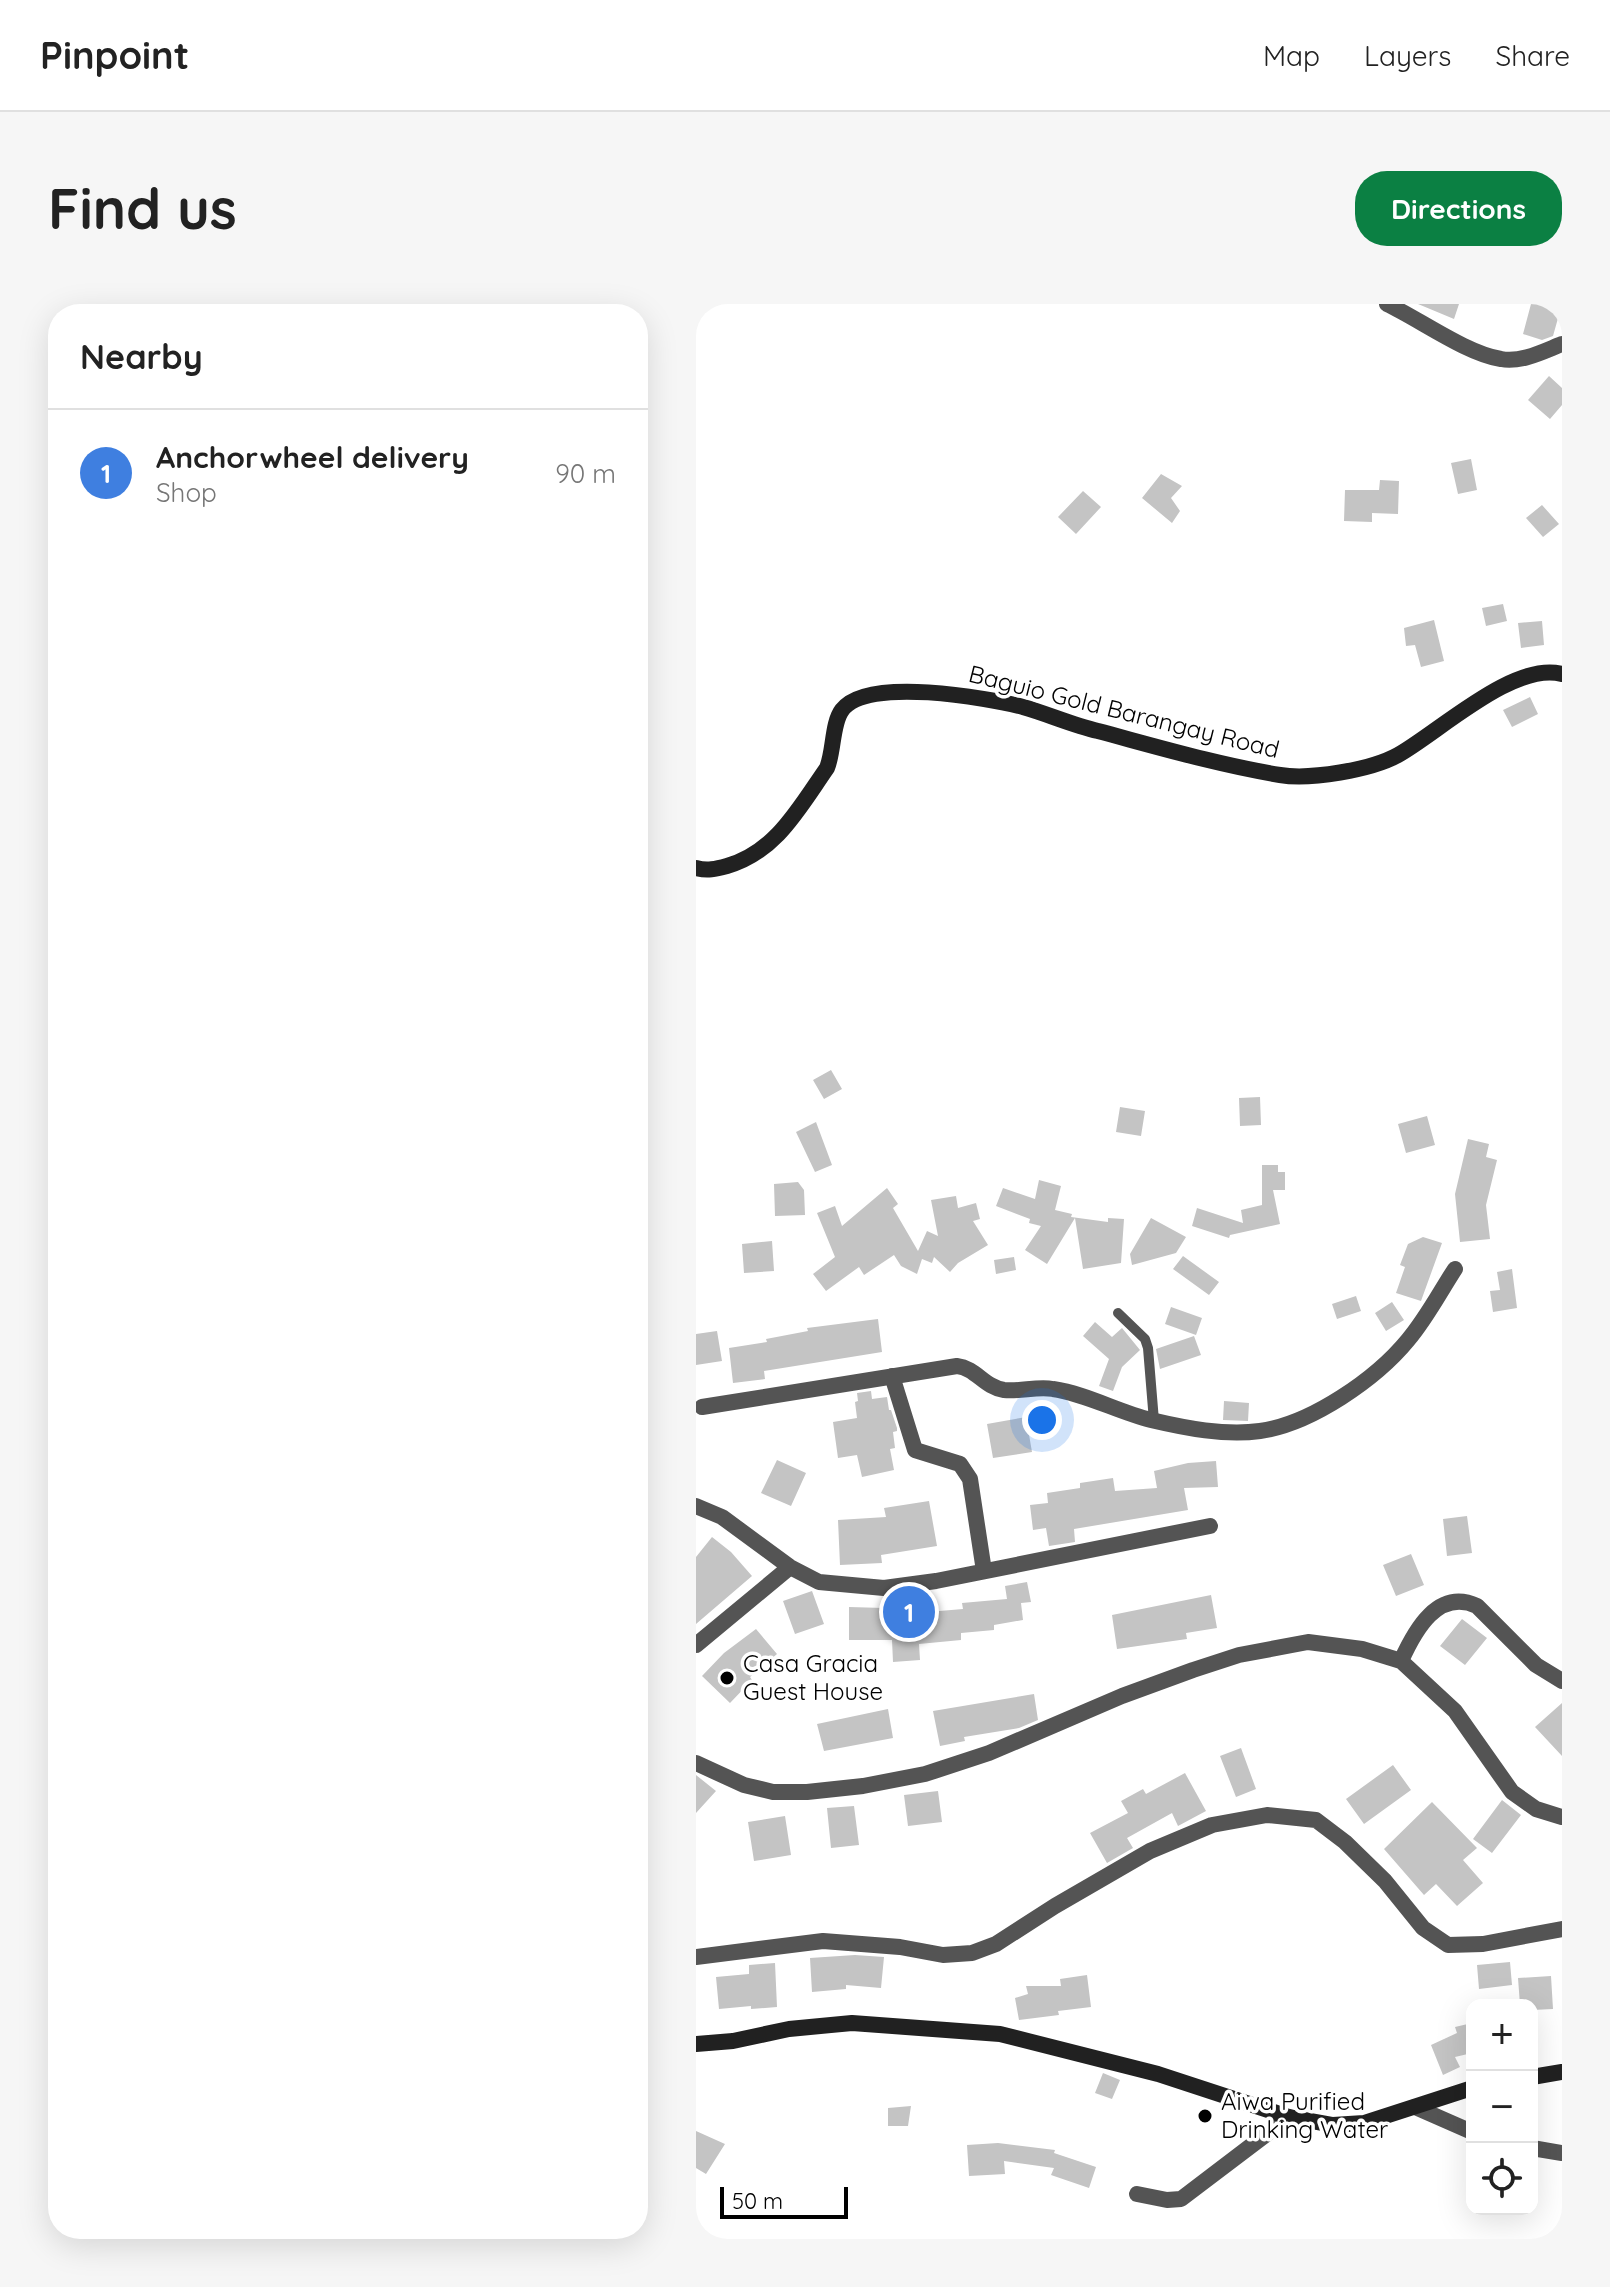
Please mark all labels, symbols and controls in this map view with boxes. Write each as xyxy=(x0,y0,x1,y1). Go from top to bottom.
text: Pinpoint xyxy=(40,31,189,79)
text: Map xyxy=(1263,38,1320,73)
text: Layers xyxy=(1364,38,1451,73)
text: Share xyxy=(1495,38,1570,73)
button: Directions xyxy=(1355,171,1562,246)
text: Find us xyxy=(48,173,237,243)
text: Nearby xyxy=(80,335,203,378)
text: Anchorwheel delivery xyxy=(156,438,469,476)
text: 1 xyxy=(101,457,111,490)
text: 90 m xyxy=(555,457,616,490)
text: Shop xyxy=(156,476,217,509)
street label: Baguio Gold Barangay Road xyxy=(966,658,1283,764)
your location xyxy=(1022,1400,1062,1440)
pin: 1 xyxy=(883,1582,935,1642)
place label: Casa Gracia Guest House xyxy=(743,1648,883,1706)
marker: Casa Gracia Guest House xyxy=(718,1669,736,1687)
map controls xyxy=(1466,1999,1538,2215)
button: + xyxy=(1466,1999,1538,2071)
button: − xyxy=(1466,2071,1538,2143)
place label: Aiwa Purified Drinking Water xyxy=(1221,2086,1388,2144)
marker: Aiwa Purified Drinking Water xyxy=(1196,2107,1214,2125)
button: locate xyxy=(1466,2143,1538,2215)
scale bar xyxy=(720,2183,848,2219)
text: 50 m xyxy=(732,2187,783,2215)

